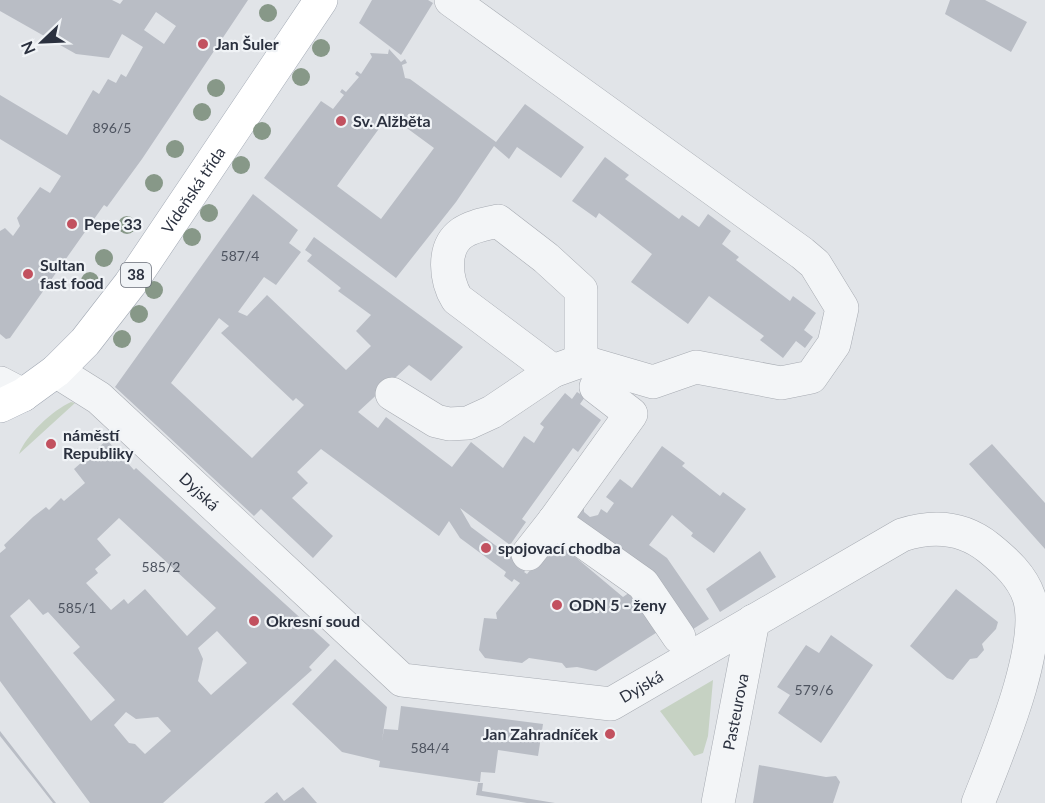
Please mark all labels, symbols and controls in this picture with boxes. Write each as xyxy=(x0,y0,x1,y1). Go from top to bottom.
north arrow xyxy=(12,12,72,72)
place label: Jan Šuler xyxy=(215,34,279,53)
marker: Jan Šuler xyxy=(196,37,210,51)
text: N xyxy=(17,39,39,57)
place label: Sv. Alžběta xyxy=(353,111,431,130)
marker: Sv. Alžběta xyxy=(334,114,348,128)
house number: 896/5 xyxy=(93,119,131,136)
street label: Vídeňská třída xyxy=(157,143,229,237)
place label: Pepe 33 xyxy=(84,214,142,233)
marker: Pepe 33 xyxy=(65,217,79,231)
house number: 587/4 xyxy=(221,247,259,264)
place label: Sultan fast food xyxy=(40,255,104,292)
road number: 38 xyxy=(121,263,151,287)
marker: Sultan fast food xyxy=(21,267,35,281)
place label: náměstí Republiky xyxy=(63,425,134,462)
marker: náměstí Republiky xyxy=(44,437,58,451)
street label: Dyjská xyxy=(176,468,224,514)
place label: spojovací chodba xyxy=(498,538,621,557)
marker: spojovací chodba xyxy=(479,541,493,555)
house number: 585/2 xyxy=(142,558,180,575)
place label: ODN 5 - ženy xyxy=(569,595,667,614)
marker: ODN 5 - ženy xyxy=(550,598,564,612)
house number: 585/1 xyxy=(58,599,96,616)
place label: Okresní soud xyxy=(266,611,360,630)
marker: Okresní soud xyxy=(247,614,261,628)
street label: Dyjská xyxy=(616,666,666,706)
street label: Pasteurova xyxy=(718,672,752,752)
house number: 579/6 xyxy=(795,681,833,698)
place label: Jan Zahradníček xyxy=(483,724,598,743)
marker: Jan Zahradníček xyxy=(603,727,617,741)
house number: 584/4 xyxy=(411,739,449,756)

